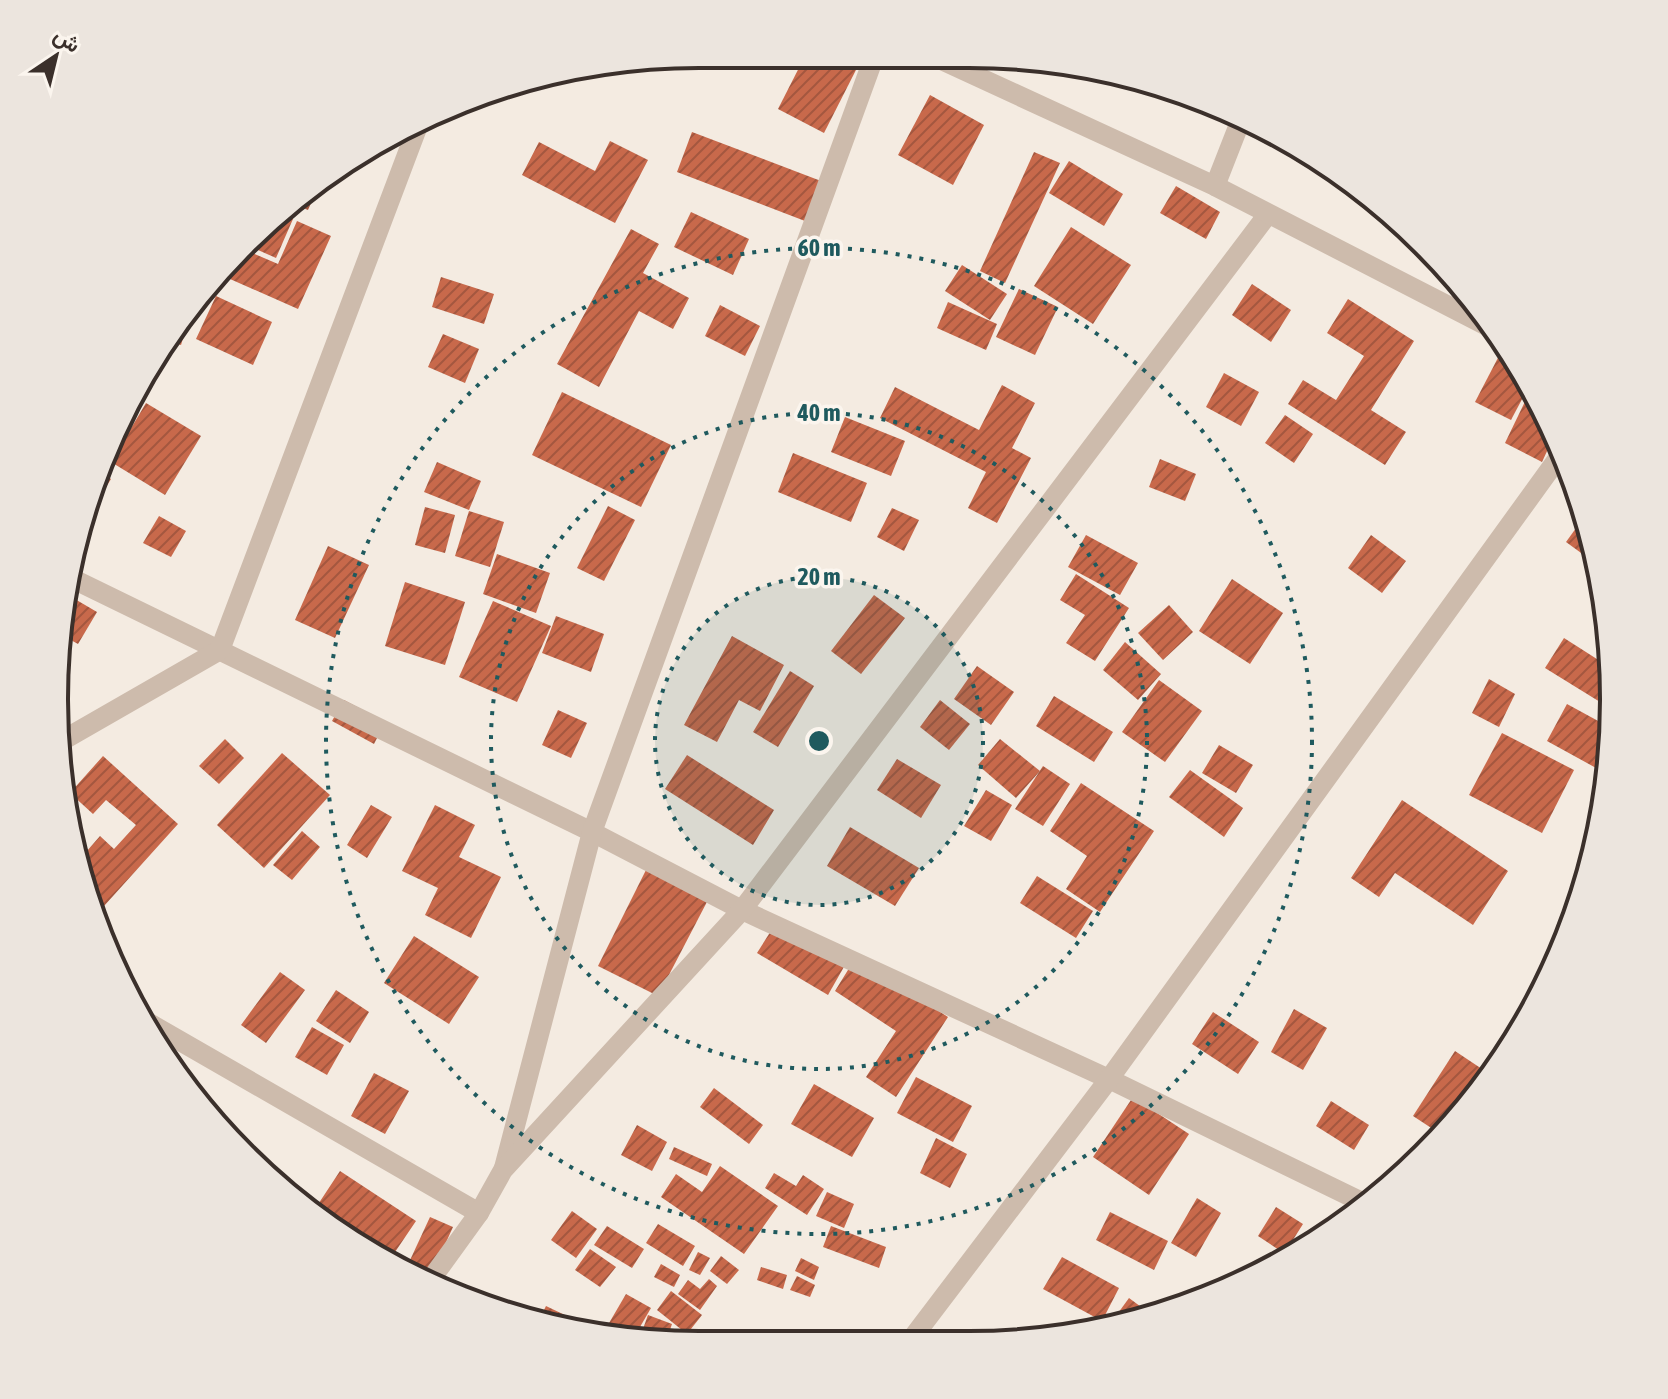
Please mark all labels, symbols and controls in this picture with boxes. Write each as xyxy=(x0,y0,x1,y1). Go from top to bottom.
north arrow xyxy=(16,16,96,96)
text: ش xyxy=(49,21,86,59)
text: 60 m xyxy=(797,234,841,261)
text: 40 m xyxy=(796,399,841,426)
text: 20 m xyxy=(797,563,841,590)
centre of rings xyxy=(805,727,833,755)

